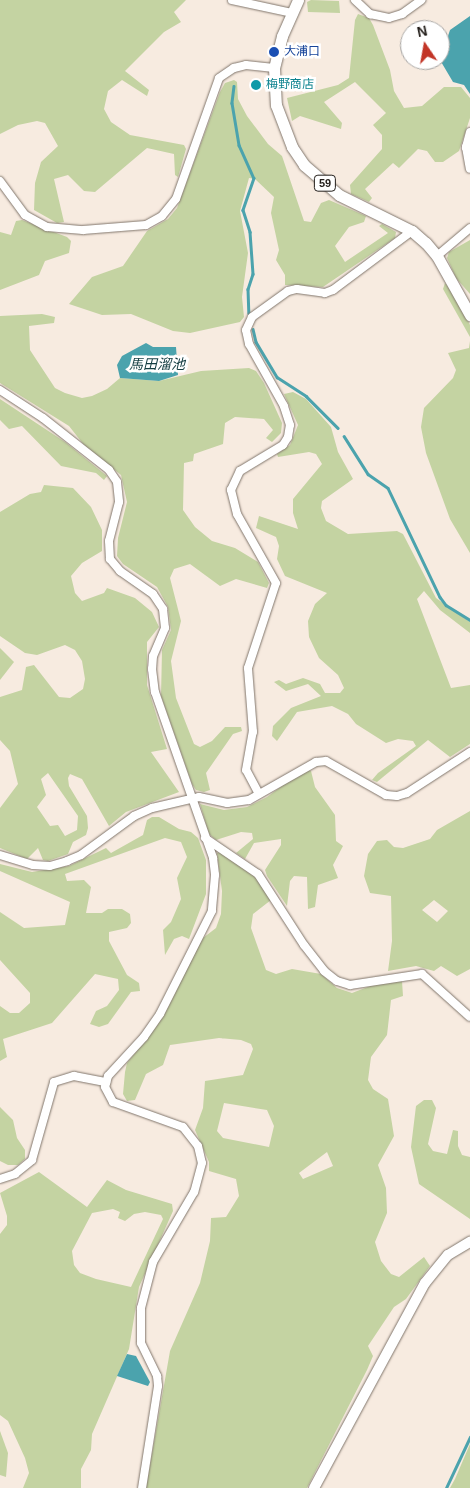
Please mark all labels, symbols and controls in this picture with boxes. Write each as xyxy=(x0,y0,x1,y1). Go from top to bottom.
north arrow xyxy=(400,20,450,70)
text: N xyxy=(415,22,429,40)
place label: 大浦口 xyxy=(284,45,320,59)
marker: 大浦口 xyxy=(268,46,280,58)
place label: 梅野商店 xyxy=(266,78,314,92)
marker: 梅野商店 xyxy=(250,79,262,91)
road number: 59 xyxy=(314,174,336,192)
water label: 馬田溜池 xyxy=(129,356,185,372)

